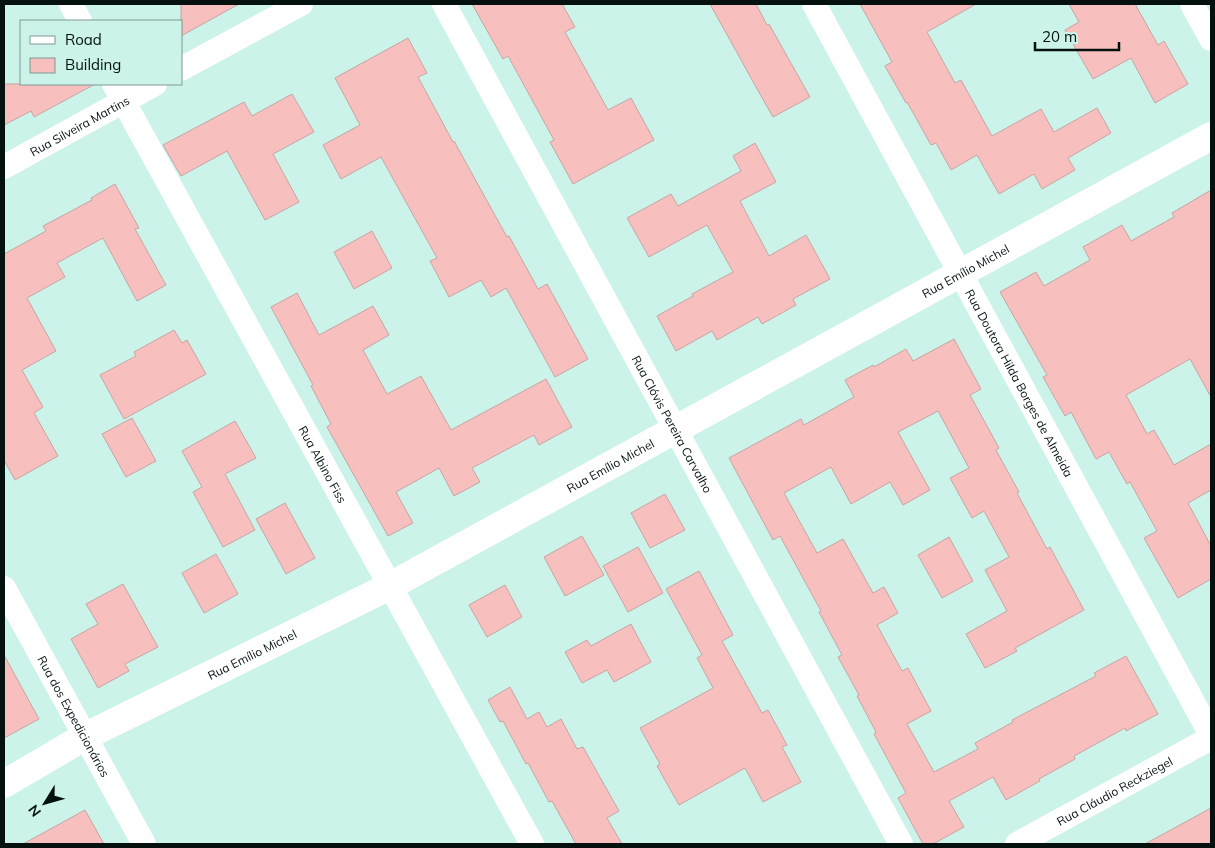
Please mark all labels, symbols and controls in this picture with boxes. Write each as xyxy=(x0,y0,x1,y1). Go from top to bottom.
legend xyxy=(20,20,182,85)
scale bar xyxy=(1035,20,1119,52)
text: 20 m xyxy=(1042,27,1077,46)
text: Road xyxy=(65,30,102,49)
text: Building xyxy=(65,55,121,74)
street label: Rua Silveira Martins xyxy=(27,92,132,159)
street label: Rua Emílio Michel xyxy=(919,241,1012,301)
street label: Rua Doutora Hilda Borges de Almeida xyxy=(963,286,1077,479)
street label: Rua Clóvis Pereira Carvalho xyxy=(629,353,716,495)
street label: Rua Albino Fiss xyxy=(296,423,350,506)
street label: Rua Emílio Michel xyxy=(564,435,656,495)
street label: Rua Emílio Michel xyxy=(205,626,299,682)
street label: Rua dos Expedicionários xyxy=(35,653,113,779)
street label: Rua Cláudio Reckziegel xyxy=(1054,753,1175,829)
north arrow xyxy=(20,778,70,828)
text: N xyxy=(24,801,45,820)

